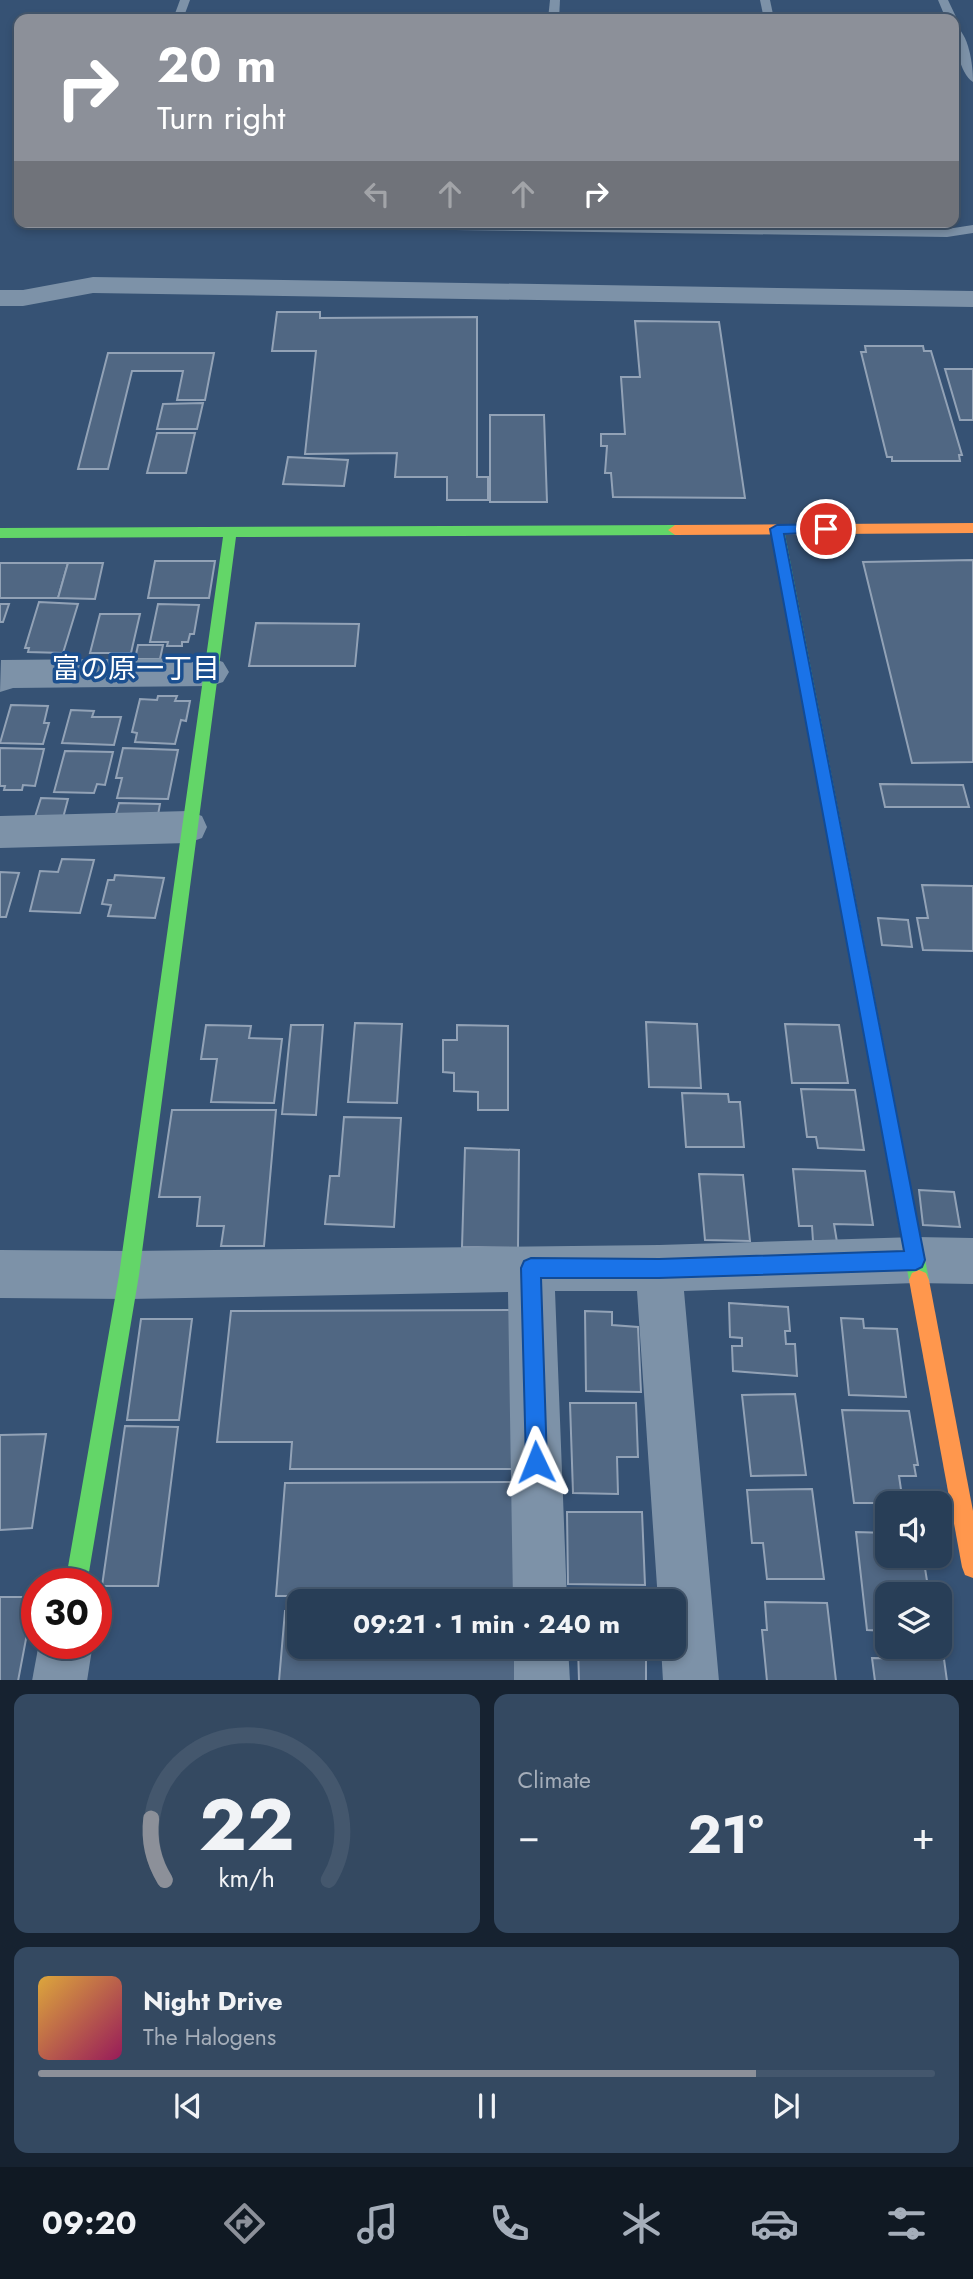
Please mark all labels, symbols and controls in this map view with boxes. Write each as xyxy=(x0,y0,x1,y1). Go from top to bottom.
text: 20 m xyxy=(157,30,276,100)
icon: right xyxy=(42,42,133,133)
text: Turn right xyxy=(157,95,286,141)
icon: left xyxy=(358,175,396,213)
icon: ahead xyxy=(431,175,469,213)
icon: ahead xyxy=(504,175,542,213)
icon: right xyxy=(577,175,615,213)
pin xyxy=(796,499,856,559)
icon: arrive xyxy=(807,510,845,548)
district label: 富の原一丁目 xyxy=(52,648,220,689)
position arrow xyxy=(499,1425,573,1499)
map controls xyxy=(875,1491,952,1659)
button: sound xyxy=(875,1491,952,1568)
speed limit sign: 30 xyxy=(21,1568,112,1659)
button: layers xyxy=(875,1582,952,1659)
text: 09:21 · 1 min · 240 m xyxy=(353,1605,620,1643)
text: Climate xyxy=(518,1763,591,1797)
text: 22 xyxy=(199,1772,295,1877)
text: 21° xyxy=(688,1797,764,1873)
text: − xyxy=(518,1808,540,1863)
text: + xyxy=(912,1808,935,1863)
text: km/h xyxy=(218,1859,275,1895)
text: Night Drive xyxy=(143,1982,283,2020)
text: The Halogens xyxy=(143,2020,276,2054)
icon: previous xyxy=(169,2087,207,2125)
icon: pause xyxy=(468,2087,506,2125)
icon: next xyxy=(767,2087,805,2125)
icon: directions xyxy=(220,2199,269,2248)
icon: music xyxy=(353,2199,402,2248)
icon: phone xyxy=(485,2199,534,2248)
icon: climate xyxy=(617,2199,666,2248)
icon: car xyxy=(750,2199,799,2248)
icon: filters xyxy=(882,2199,931,2248)
text: 09:20 xyxy=(42,2200,137,2246)

